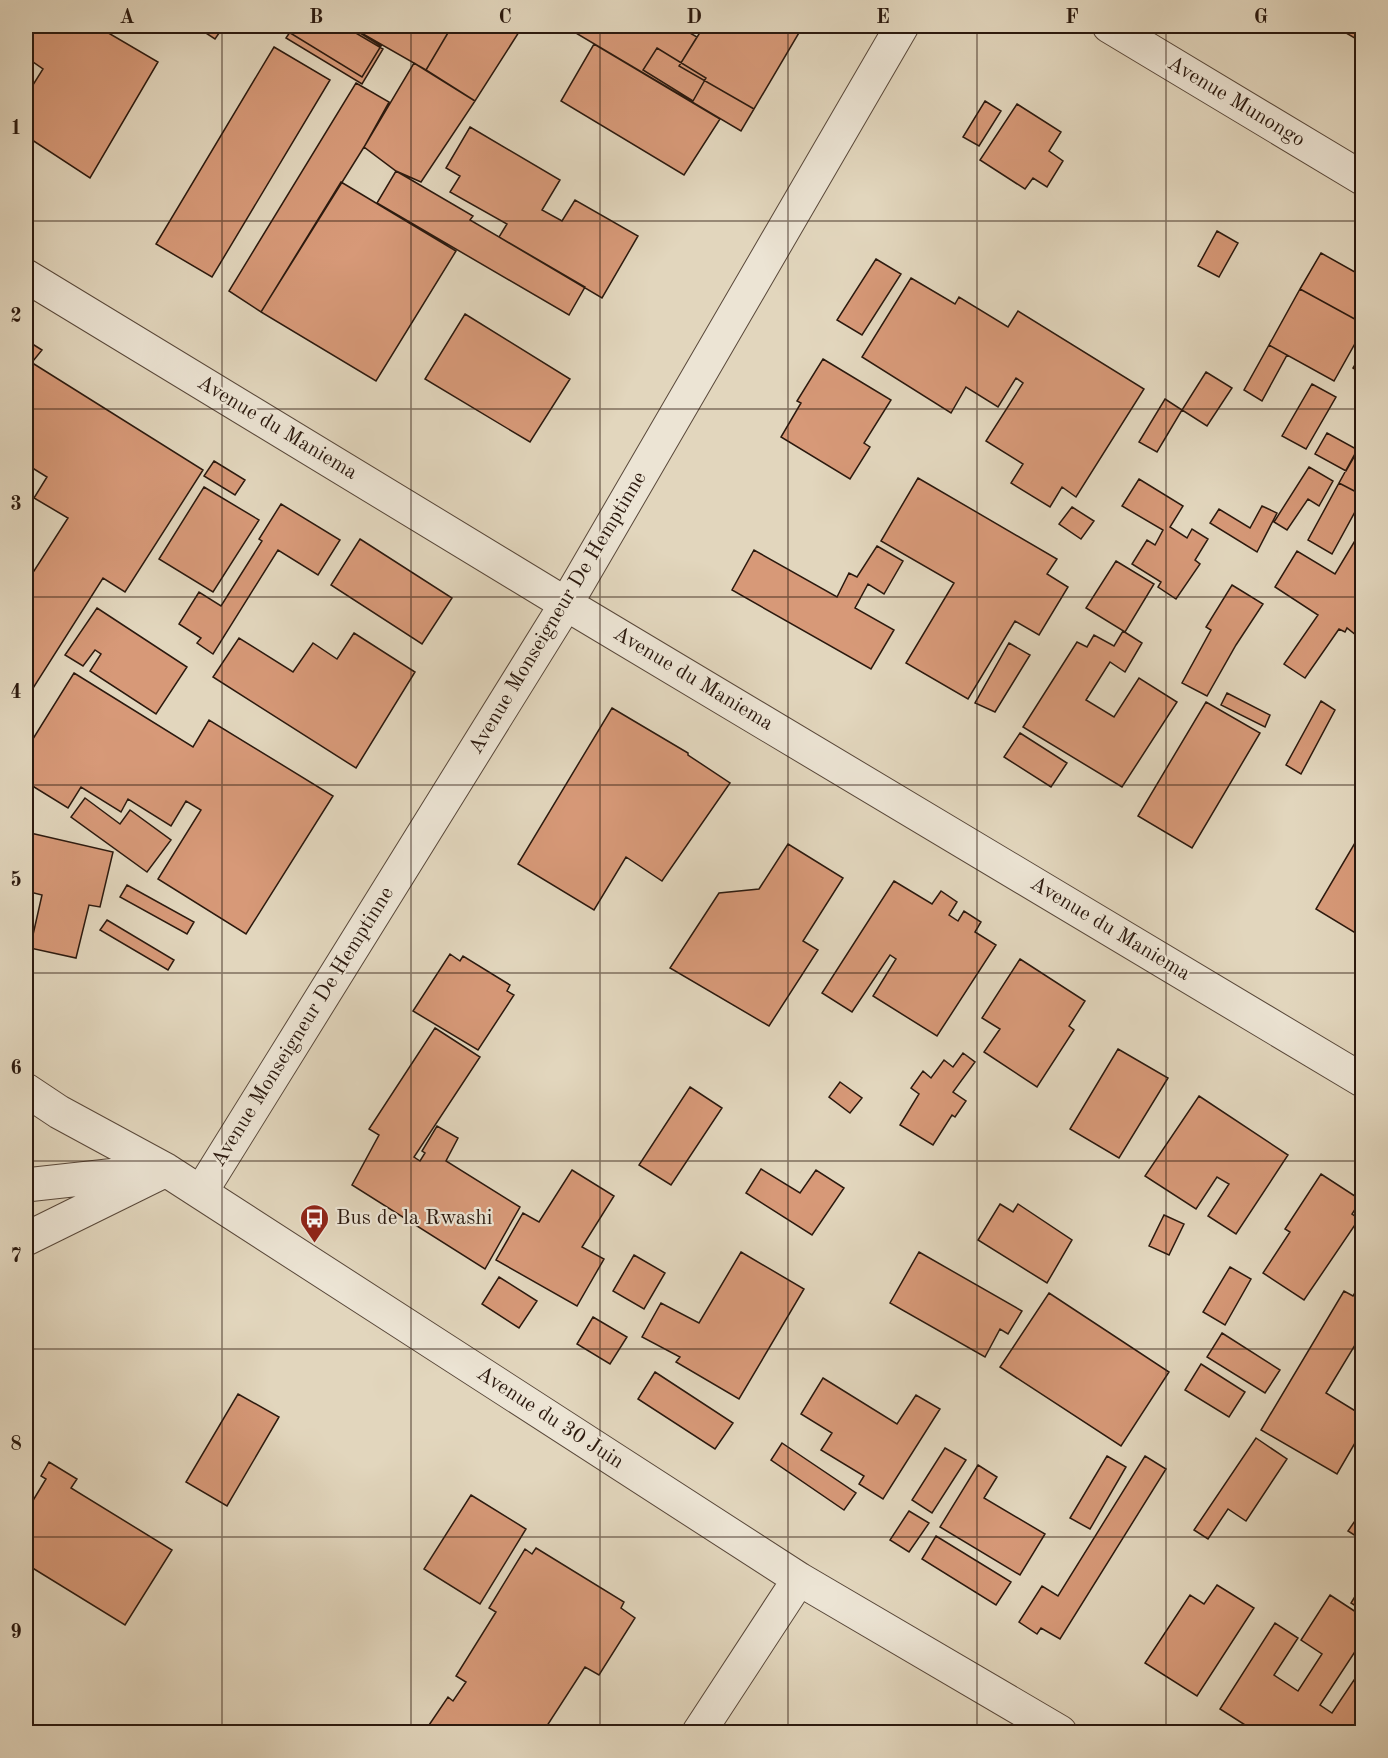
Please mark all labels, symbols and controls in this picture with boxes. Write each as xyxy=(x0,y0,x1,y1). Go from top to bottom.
text: A xyxy=(119,8,135,28)
text: B xyxy=(309,8,323,28)
text: C xyxy=(498,8,512,28)
text: D xyxy=(686,8,702,28)
text: E xyxy=(876,8,890,28)
text: F xyxy=(1065,8,1079,28)
text: G xyxy=(1254,8,1268,28)
street label: Avenue Munongo xyxy=(1164,53,1308,151)
text: 1 xyxy=(10,119,22,139)
text: 2 xyxy=(10,307,22,327)
street label: Avenue du Maniema xyxy=(193,372,361,484)
street label: Avenue Monseigneur De Hemptinne xyxy=(465,468,651,758)
text: 3 xyxy=(10,495,22,515)
street label: Avenue du Maniema xyxy=(609,623,777,735)
text: 4 xyxy=(10,683,22,703)
text: 5 xyxy=(10,870,22,891)
street label: Avenue du Maniema xyxy=(1026,873,1194,985)
street label: Avenue Monseigneur De Hemptinne xyxy=(208,883,398,1171)
text: 6 xyxy=(10,1059,22,1079)
bus stop icon: Bus de la Rwashi xyxy=(299,1202,331,1244)
place label: Bus de la Rwashi xyxy=(336,1208,492,1229)
text: 7 xyxy=(10,1247,22,1267)
street label: Avenue du 30 Juin xyxy=(473,1363,627,1473)
text: 8 xyxy=(10,1435,22,1455)
text: 9 xyxy=(10,1623,22,1643)

